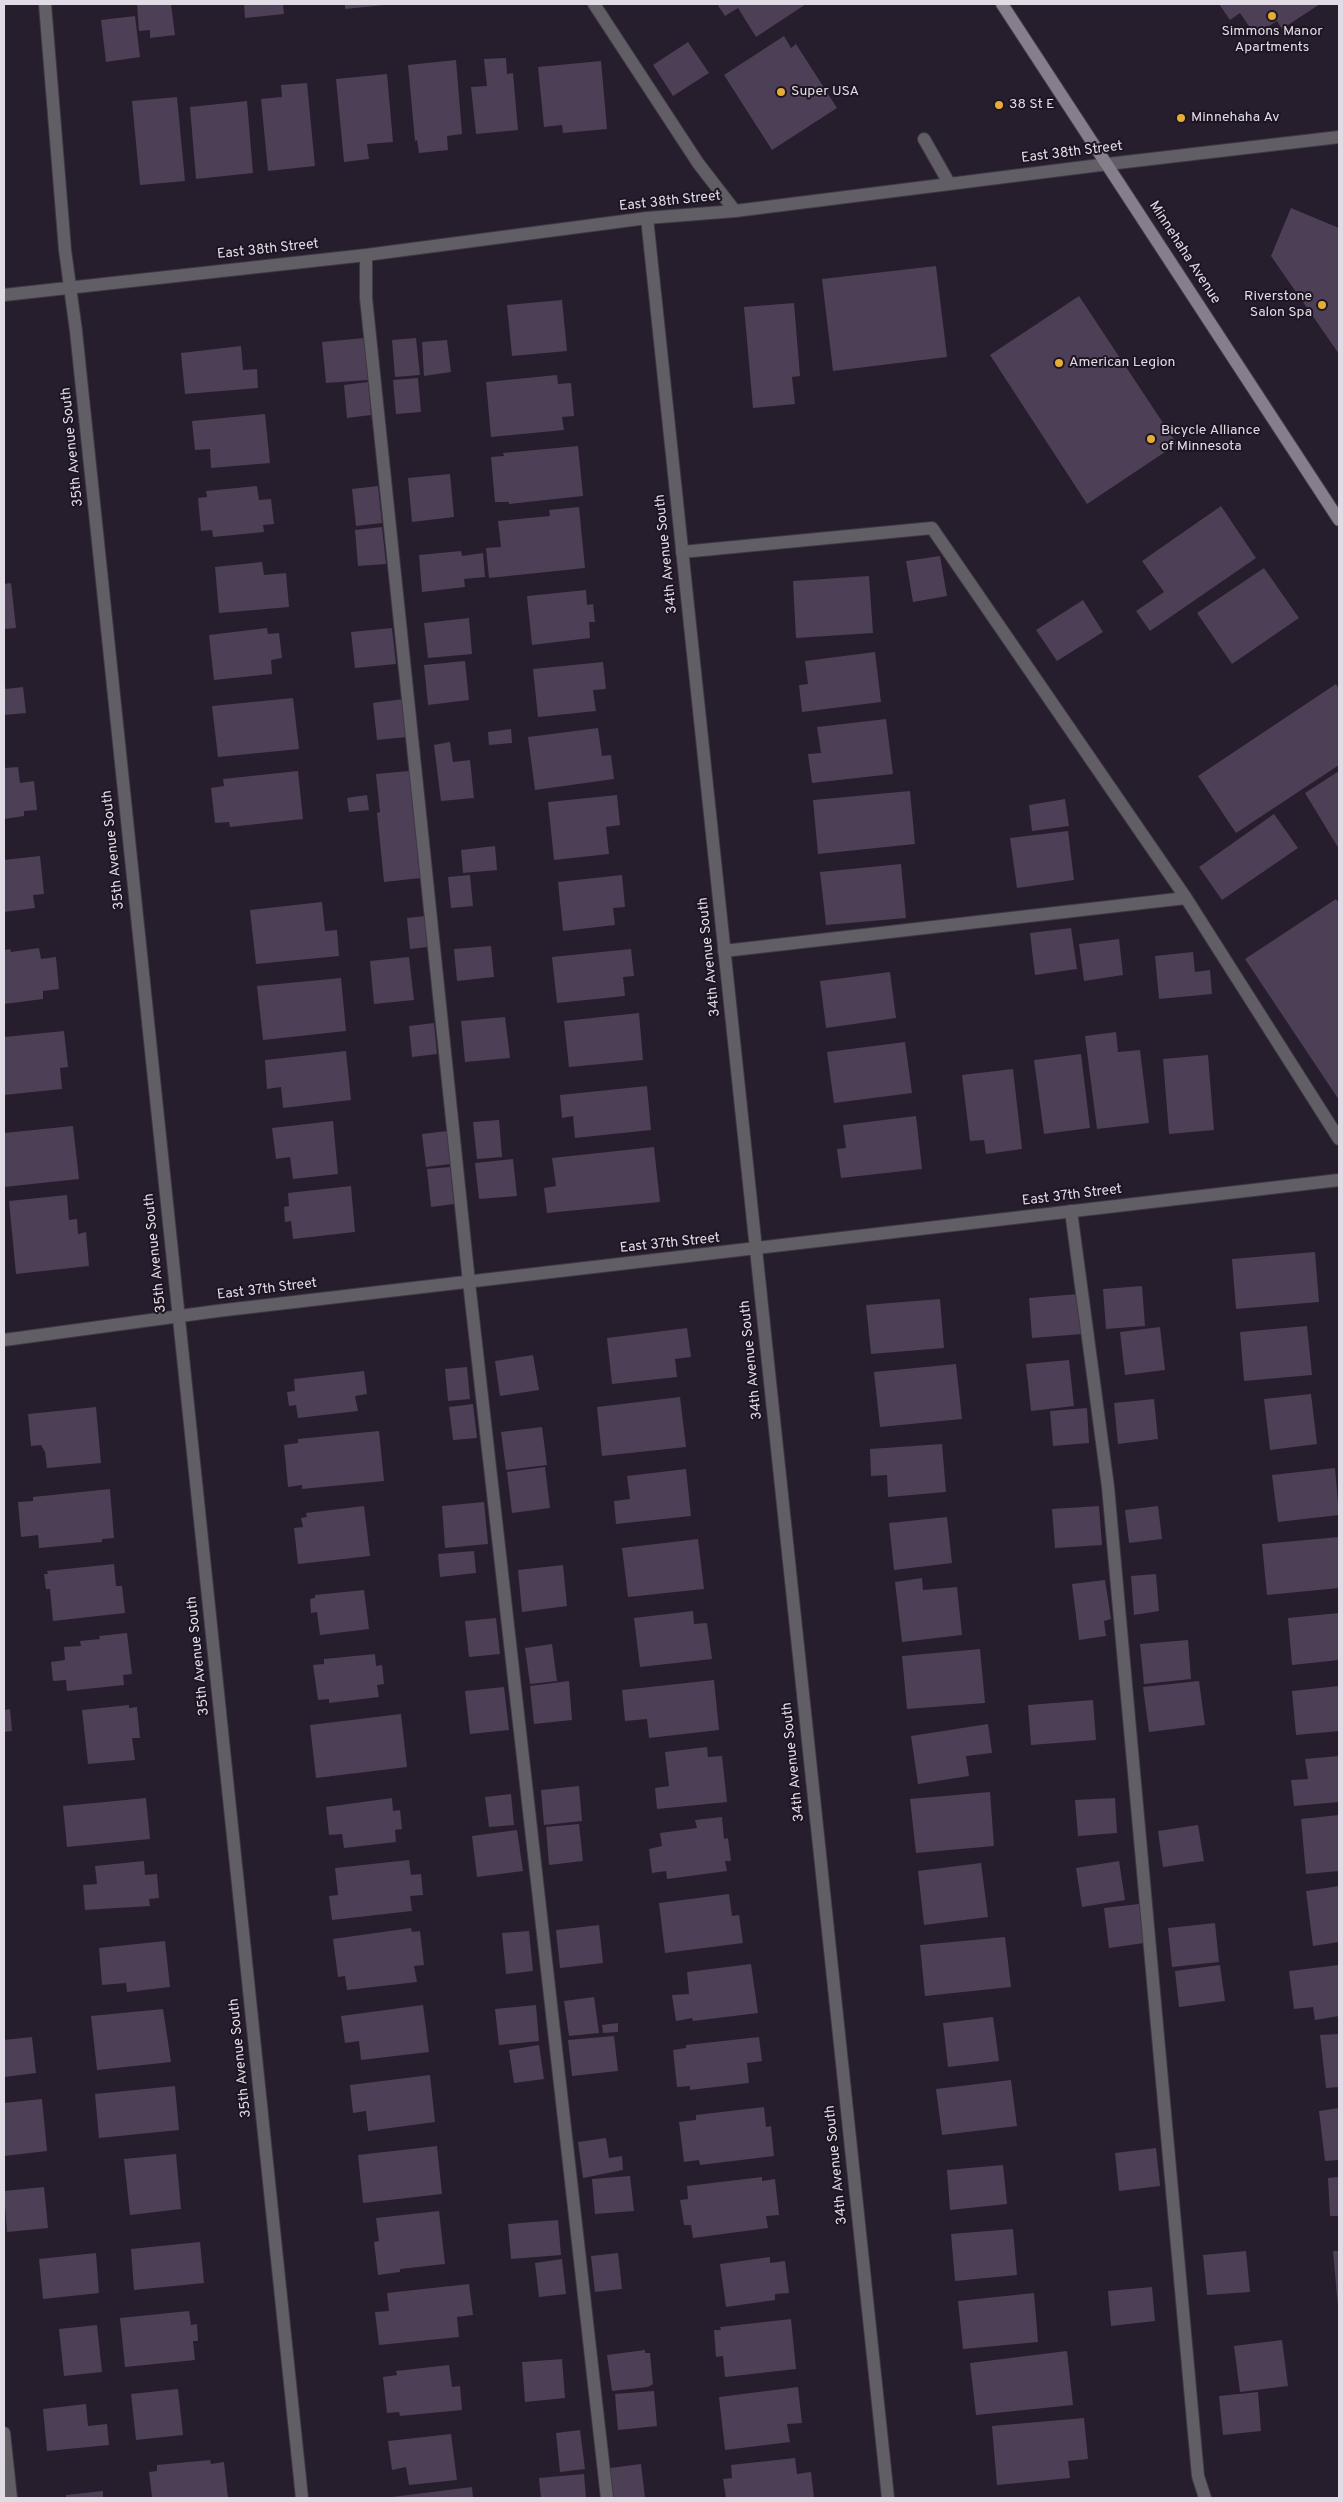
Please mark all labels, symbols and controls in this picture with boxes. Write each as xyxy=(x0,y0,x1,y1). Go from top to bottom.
marker: Simmons Manor Apartments xyxy=(1266,10,1278,22)
place label: Simmons Manor Apartments xyxy=(1221,24,1323,56)
place label: Super USA xyxy=(791,84,859,100)
marker: Super USA xyxy=(775,86,787,98)
place label: 38 St E xyxy=(1009,97,1054,113)
marker: 38 St E xyxy=(993,99,1005,111)
place label: Minnehaha Av xyxy=(1191,110,1279,126)
marker: Minnehaha Av xyxy=(1175,112,1187,124)
street label: East 38th Street xyxy=(1020,138,1124,168)
street label: East 38th Street xyxy=(618,188,722,216)
street label: Minnehaha Avenue xyxy=(1144,198,1224,308)
street label: East 38th Street xyxy=(216,236,320,264)
place label: Riverstone Salon Spa xyxy=(1244,289,1312,322)
marker: Riverstone Salon Spa xyxy=(1316,299,1328,311)
place label: American Legion xyxy=(1069,355,1175,371)
marker: American Legion xyxy=(1053,357,1065,369)
street label: 35th Avenue South xyxy=(58,386,88,508)
place label: Bicycle Alliance of Minnesota xyxy=(1161,423,1260,456)
marker: Bicycle Alliance of Minnesota xyxy=(1145,433,1157,445)
street label: 34th Avenue South xyxy=(652,493,682,615)
street label: 35th Avenue South xyxy=(99,789,129,911)
street label: 34th Avenue South xyxy=(695,896,725,1018)
street label: East 37th Street xyxy=(1021,1182,1123,1210)
street label: 35th Avenue South xyxy=(141,1192,171,1314)
street label: East 37th Street xyxy=(619,1230,721,1258)
street label: East 37th Street xyxy=(216,1276,318,1304)
street label: 34th Avenue South xyxy=(737,1299,767,1421)
street label: 35th Avenue South xyxy=(184,1595,214,1717)
street label: 34th Avenue South xyxy=(779,1701,809,1823)
street label: 35th Avenue South xyxy=(226,1997,256,2119)
street label: 34th Avenue South xyxy=(822,2104,852,2226)

